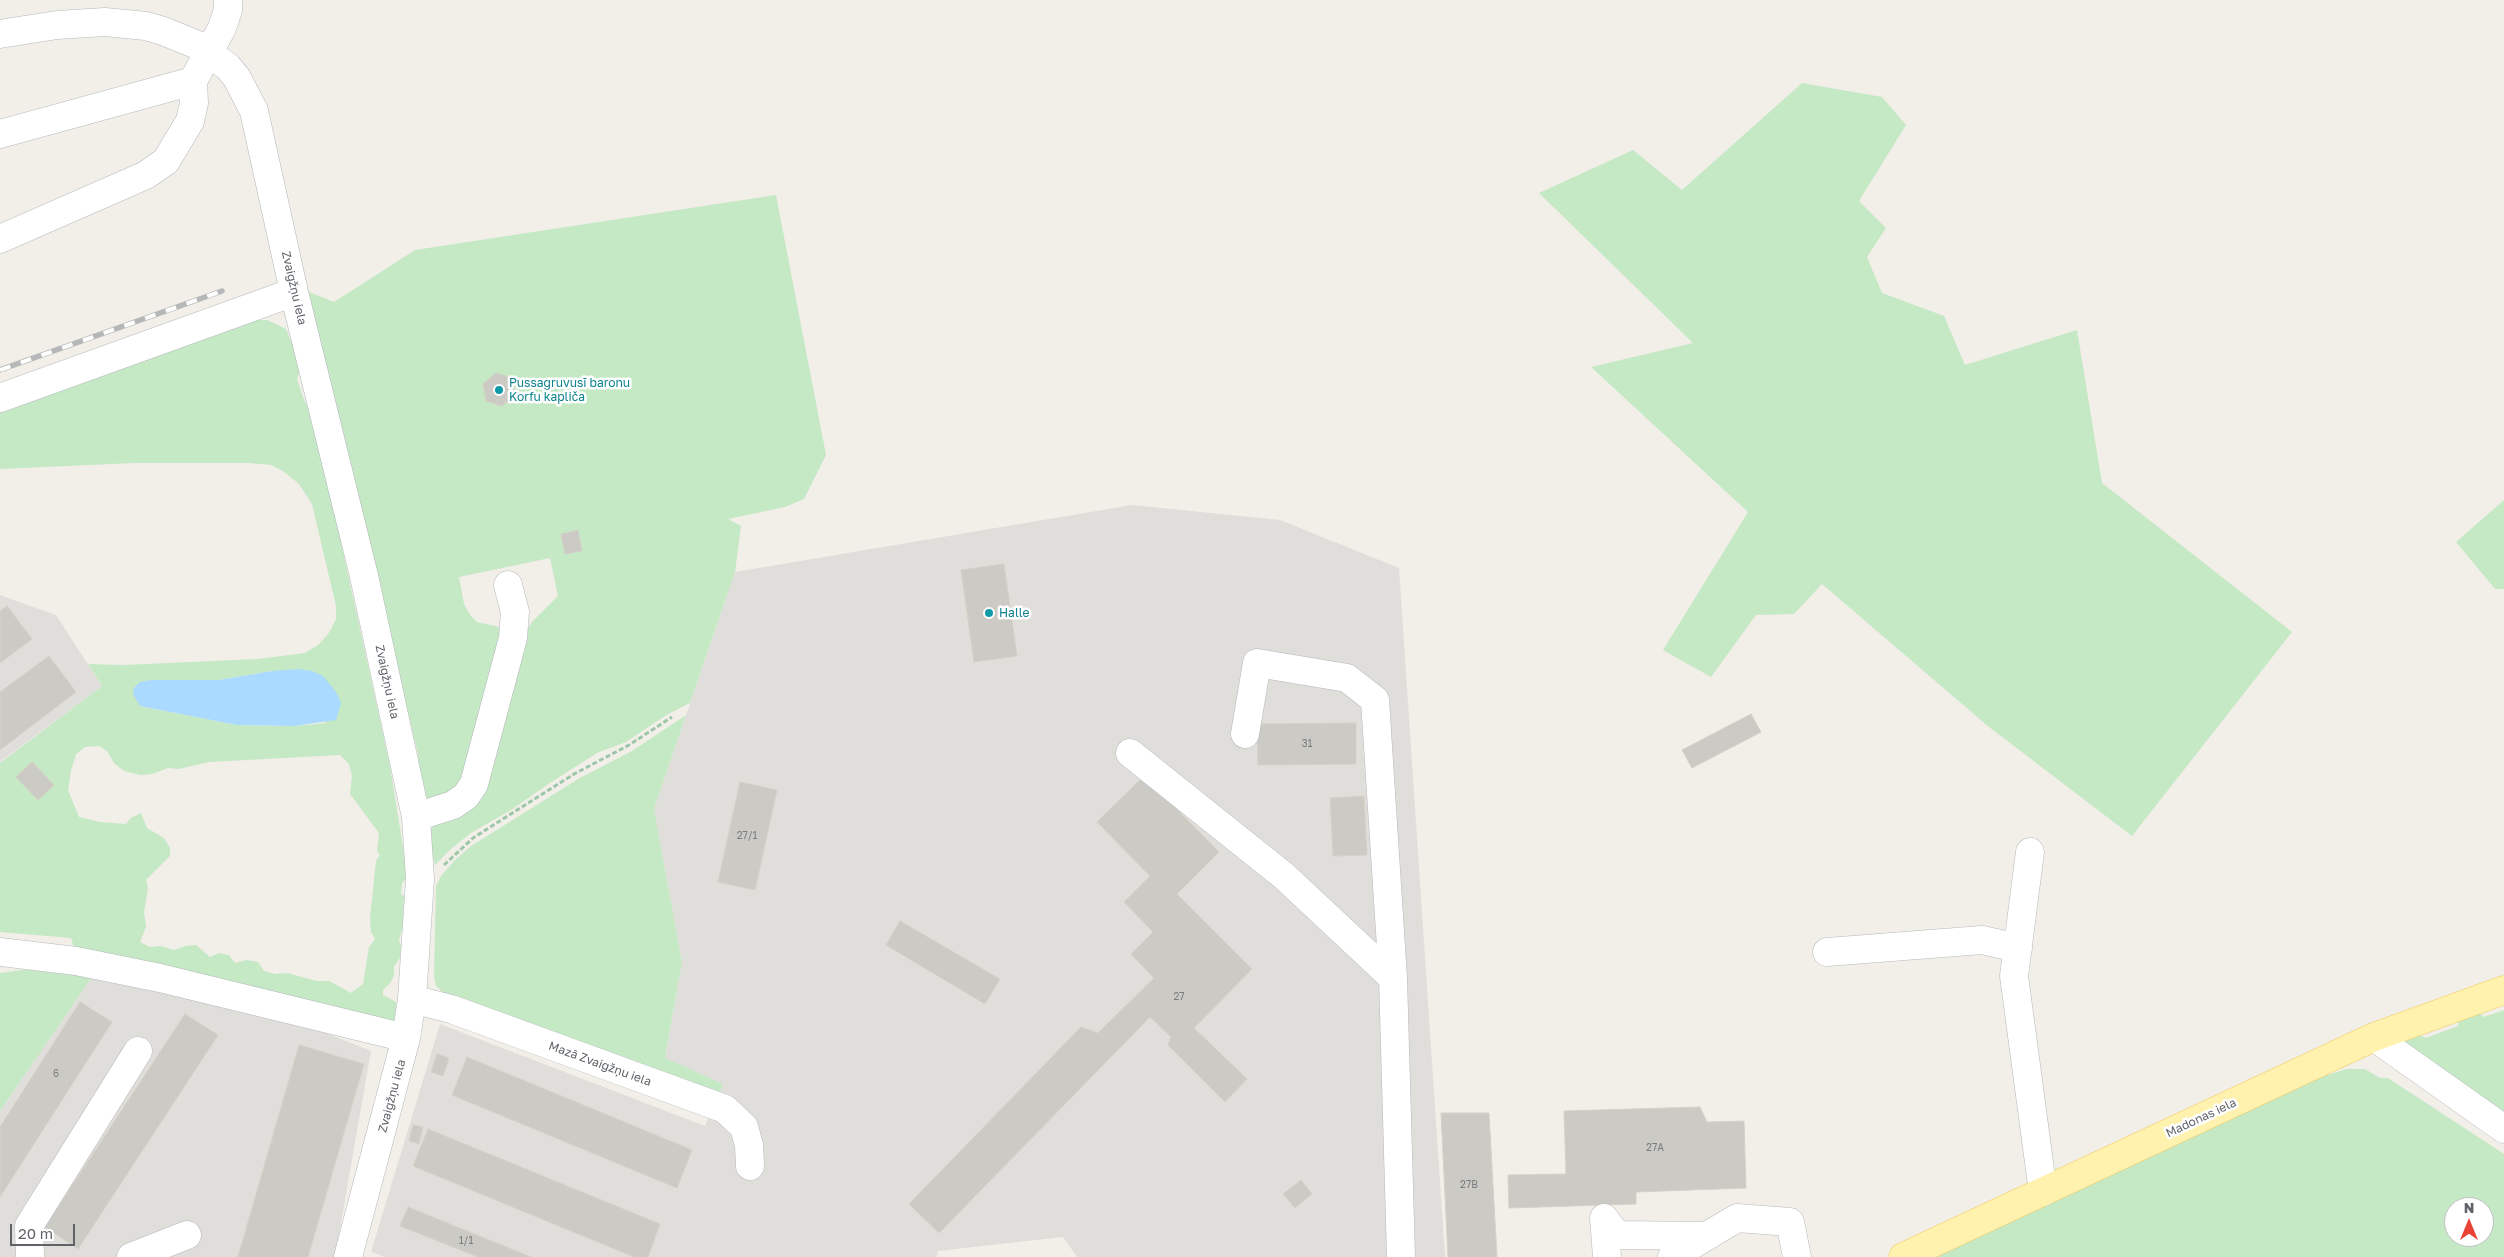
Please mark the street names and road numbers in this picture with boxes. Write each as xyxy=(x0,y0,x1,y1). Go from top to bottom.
street label: Zvaigžņu iela xyxy=(279,250,309,326)
street label: Zvaigžņu iela xyxy=(372,644,402,720)
street label: Mazā Zvaigžņu iela xyxy=(547,1039,653,1089)
street label: Zvaigžņu iela xyxy=(375,1058,409,1134)
street label: Madonas iela xyxy=(2164,1095,2238,1141)

